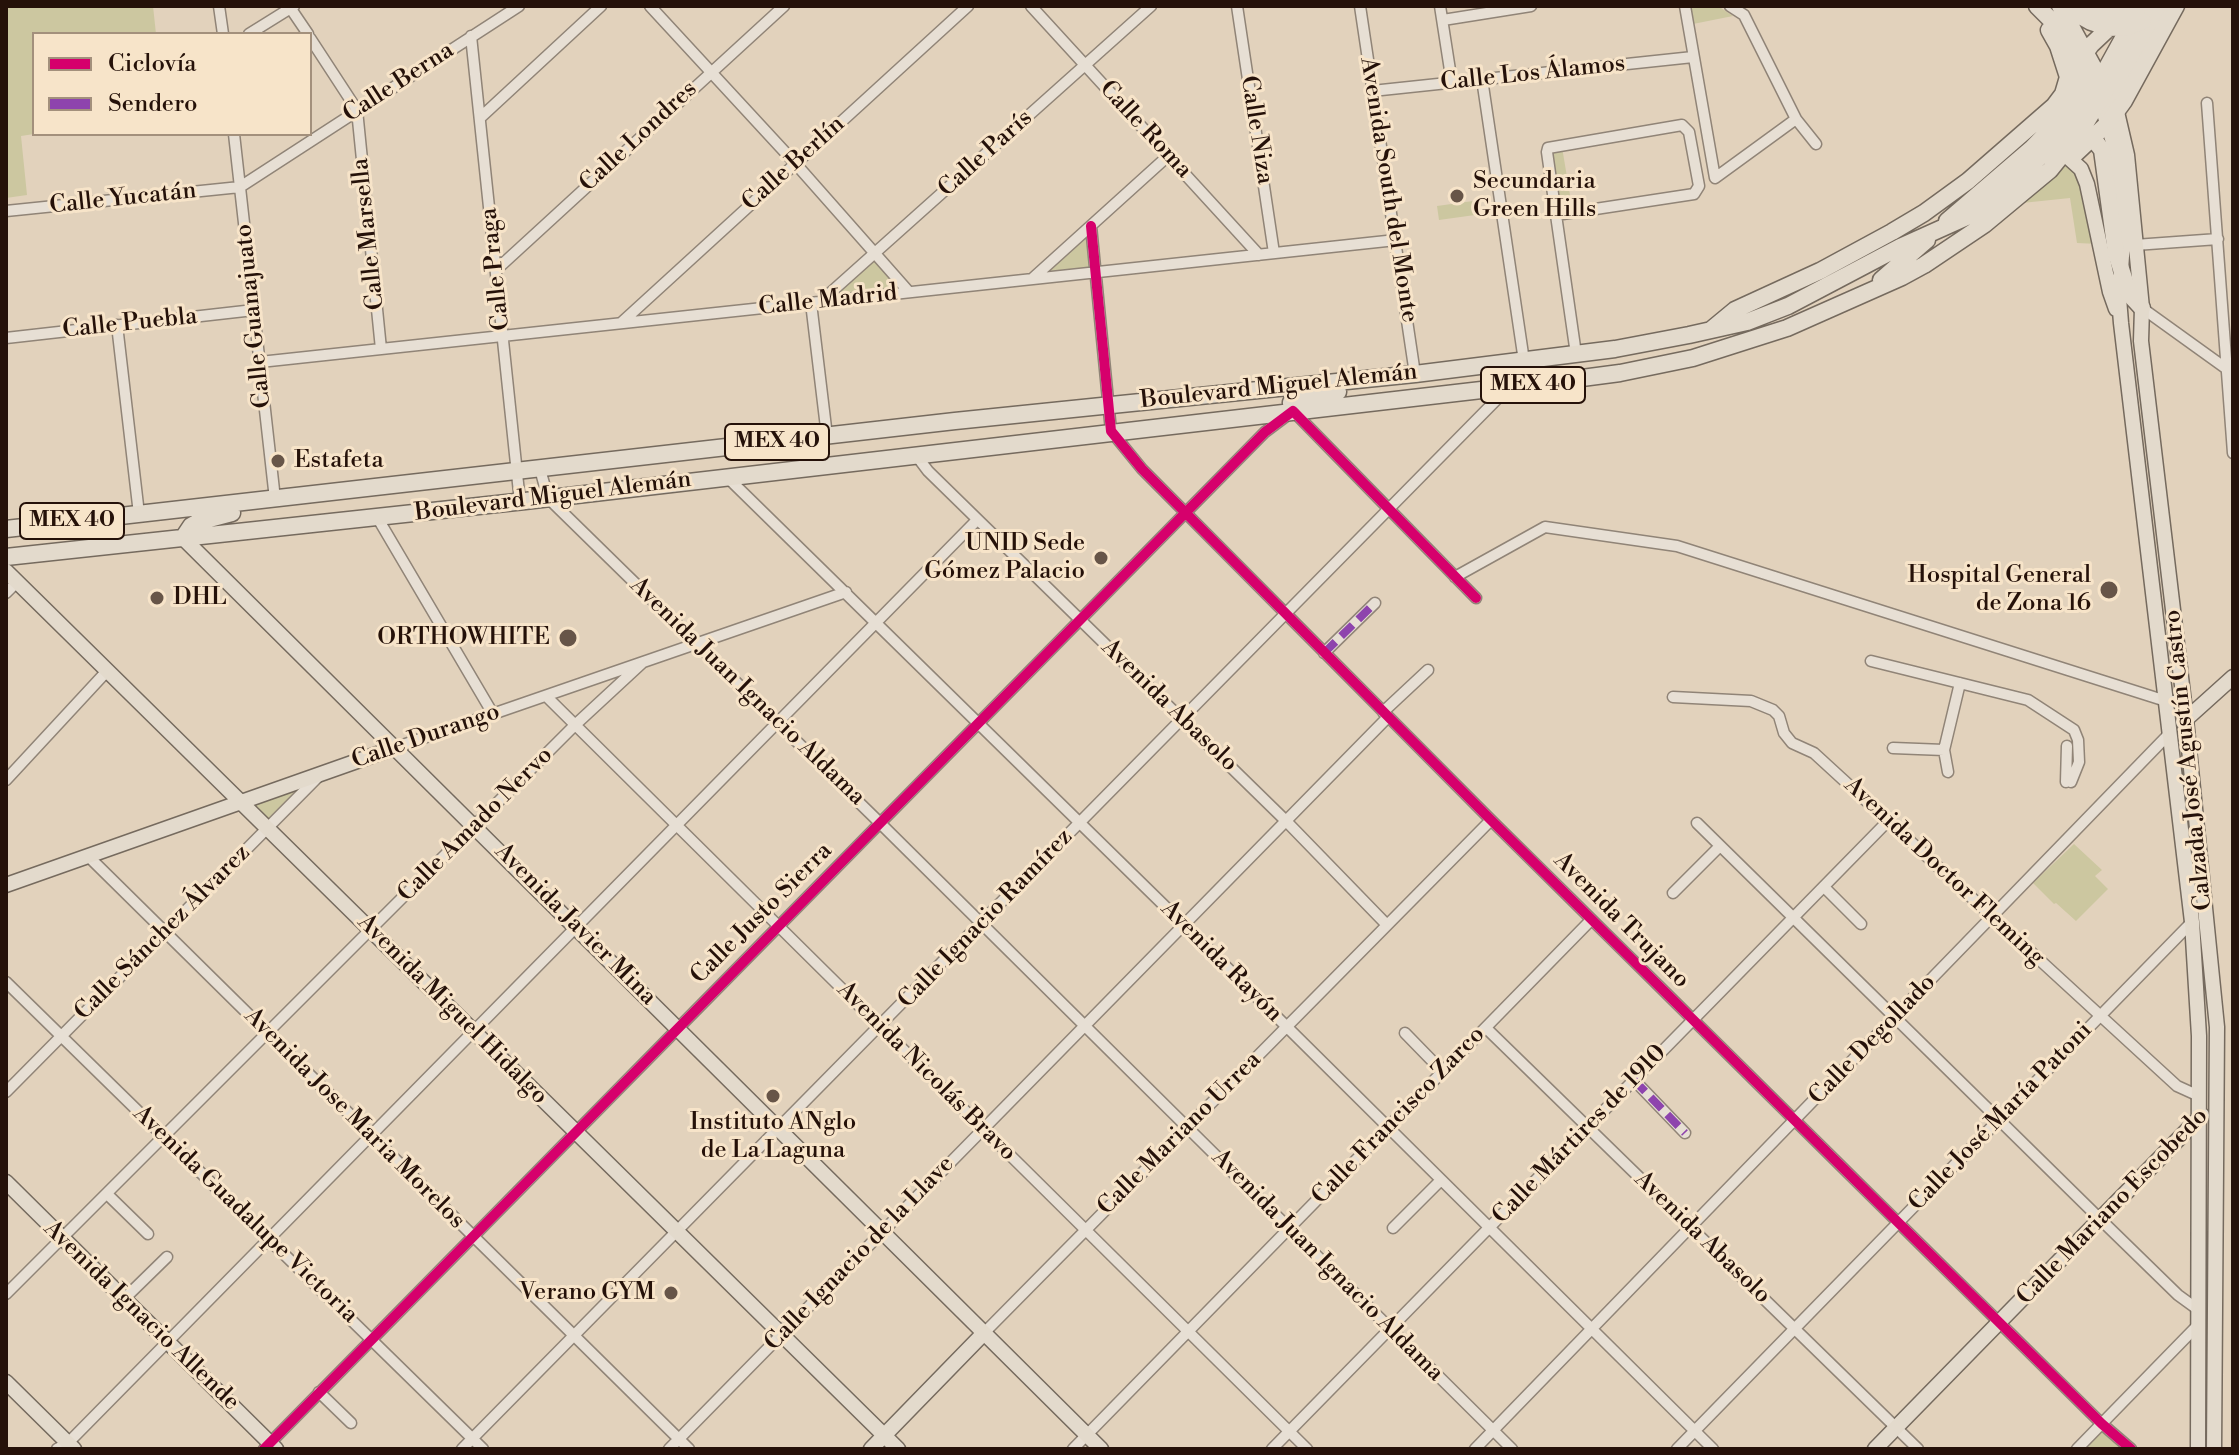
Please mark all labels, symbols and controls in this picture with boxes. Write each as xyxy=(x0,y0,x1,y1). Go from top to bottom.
legend xyxy=(32,32,312,136)
street label: Calle Berna xyxy=(338,37,460,129)
text: Ciclovía xyxy=(108,49,196,79)
street label: Calle Los Álamos xyxy=(1439,50,1627,98)
street label: Avenida South del Monte xyxy=(1353,55,1423,325)
street label: Calle Niza xyxy=(1233,74,1279,186)
street label: Calle Londres xyxy=(574,75,704,199)
street label: Calle Roma xyxy=(1093,75,1197,185)
text: Sendero xyxy=(108,89,198,119)
street label: Calle París xyxy=(933,104,1039,204)
street label: Calle Berlín xyxy=(737,110,851,218)
street label: Calle Marsella xyxy=(347,157,391,311)
place label: Secundaria Green Hills xyxy=(1473,168,1596,224)
street label: Calle Yucatán xyxy=(48,177,198,221)
marker: Secundaria Green Hills xyxy=(1448,187,1466,205)
street label: Calle Praga xyxy=(475,206,517,332)
street label: Calle Guanajuato xyxy=(230,222,278,410)
street label: Calle Madrid xyxy=(757,279,899,323)
street label: Calle Puebla xyxy=(61,303,199,345)
street label: Boulevard Miguel Alemán xyxy=(1139,358,1419,416)
road number: MEX 40 xyxy=(1481,367,1585,403)
road number: MEX 40 xyxy=(725,424,829,460)
place label: Estafeta xyxy=(294,447,384,475)
marker: Estafeta xyxy=(269,452,287,470)
street label: Boulevard Miguel Alemán xyxy=(413,466,693,528)
road number: MEX 40 xyxy=(20,503,124,539)
place label: UNID Sede Gómez Palacio xyxy=(924,530,1085,586)
marker: UNID Sede Gómez Palacio xyxy=(1092,549,1110,567)
place label: Hospital General de Zona 16 xyxy=(1907,562,2091,618)
street label: Avenida Juan Ignacio Aldama xyxy=(623,572,871,812)
marker: Hospital General de Zona 16 xyxy=(2098,579,2120,601)
place label: DHL xyxy=(173,584,227,612)
marker: DHL xyxy=(148,589,166,607)
street label: Calzada José Agustín Castro xyxy=(2159,608,2219,912)
place label: ORTHOWHITE xyxy=(377,624,550,652)
marker: ORTHOWHITE xyxy=(557,627,579,649)
street label: Avenida Abasolo xyxy=(1095,634,1243,778)
street label: Calle Durango xyxy=(348,698,504,776)
street label: Calle Amado Nervo xyxy=(392,741,560,909)
street label: Avenida Doctor Fleming xyxy=(1838,771,2050,973)
street label: Calle Ignacio Ramírez xyxy=(893,823,1079,1015)
street label: Calle Justo Sierra xyxy=(685,837,839,991)
street label: Avenida Javier Mina xyxy=(488,838,662,1012)
street label: Calle Sánchez Álvarez xyxy=(69,839,257,1027)
street label: Avenida Trujano xyxy=(1547,847,1695,995)
street label: Avenida Rayón xyxy=(1154,895,1288,1029)
street label: Avenida Miguel Hidalgo xyxy=(351,909,553,1111)
street label: Calle Degollado xyxy=(1804,969,1942,1111)
street label: Avenida Nicolás Bravo xyxy=(830,976,1022,1168)
street label: Avenida Jose Maria Morelos xyxy=(238,1003,470,1235)
street label: Calle José María Patoni xyxy=(1903,1016,2099,1218)
street label: Calle Francisco Zarco xyxy=(1306,1021,1492,1211)
street label: Calle Mártires de 1910 xyxy=(1487,1039,1673,1231)
street label: Calle Mariano Urrea xyxy=(1092,1046,1268,1222)
marker: Instituto ANglo de La Laguna xyxy=(764,1087,782,1105)
street label: Avenida Guadalupe Victoria xyxy=(127,1100,363,1330)
street label: Calle Mariano Escobedo xyxy=(2011,1103,2215,1311)
place label: Instituto ANglo de La Laguna xyxy=(690,1109,856,1165)
street label: Avenida Juan Ignacio Aldama xyxy=(1205,1144,1449,1388)
street label: Calle Ignacio de la Llave xyxy=(759,1151,961,1357)
street label: Avenida Abasolo xyxy=(1628,1166,1776,1310)
street label: Avenida Ignacio Allende xyxy=(37,1215,245,1417)
place label: Verano GYM xyxy=(519,1279,655,1307)
marker: Verano GYM xyxy=(662,1284,680,1302)

